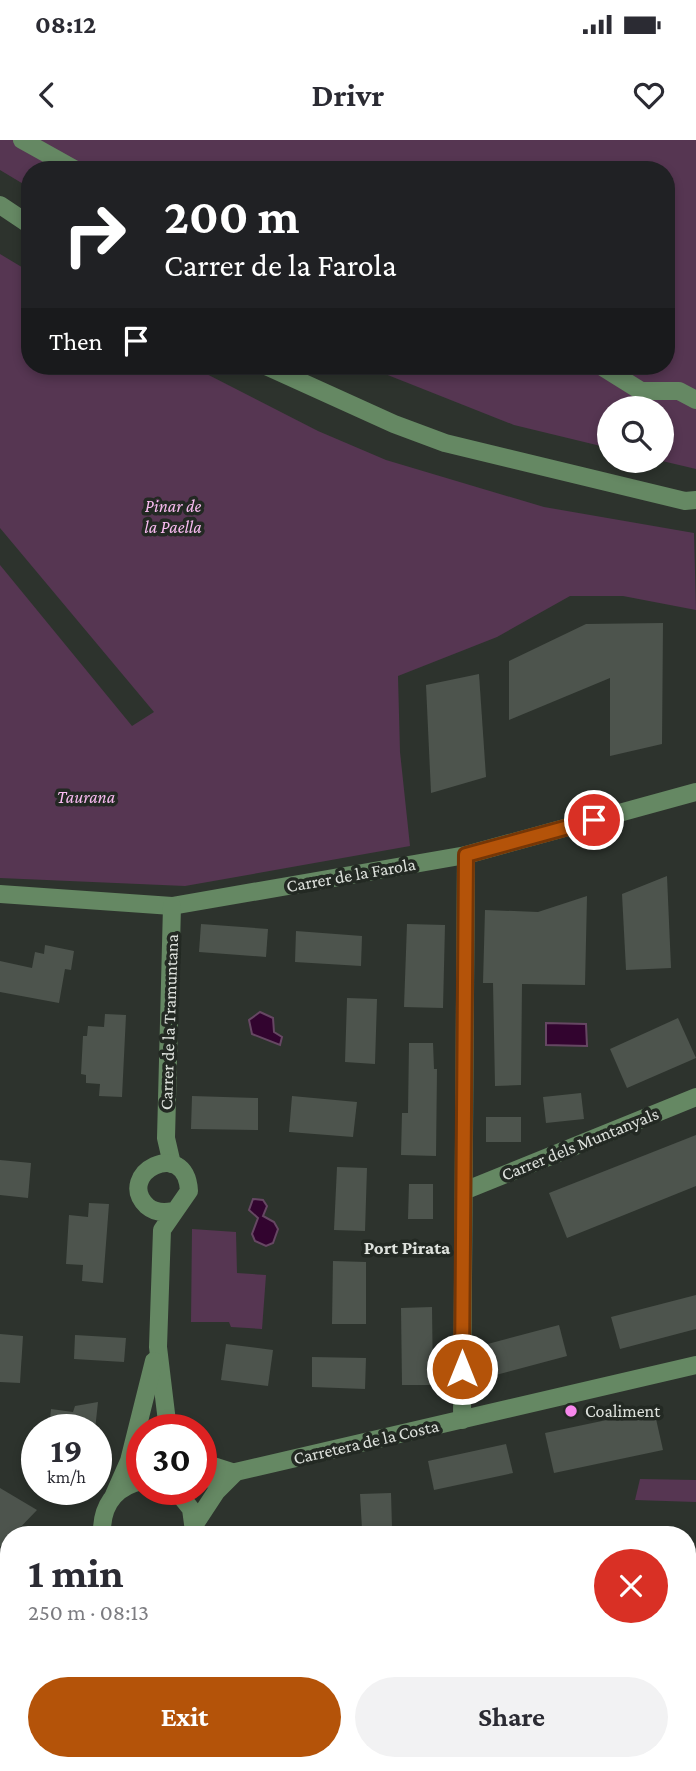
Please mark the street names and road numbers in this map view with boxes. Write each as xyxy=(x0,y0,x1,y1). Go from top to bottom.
street label: Carrer de la Farola xyxy=(285,854,417,896)
street label: Carrer de la Tramuntana xyxy=(156,934,182,1110)
street label: Carrer dels Muntanyals xyxy=(498,1103,662,1185)
street label: Carretera de la Costa xyxy=(291,1416,441,1468)

